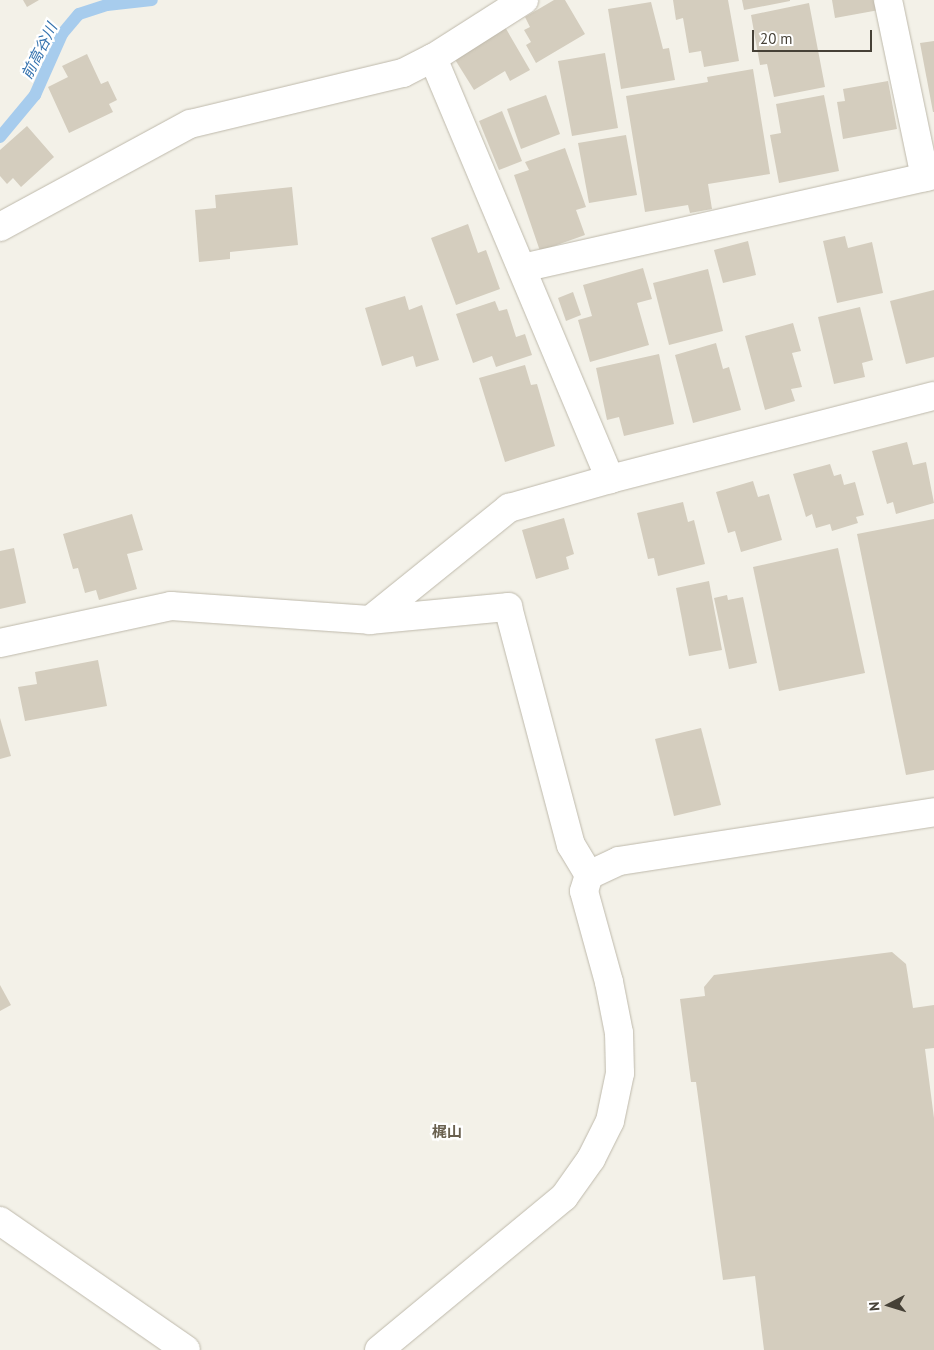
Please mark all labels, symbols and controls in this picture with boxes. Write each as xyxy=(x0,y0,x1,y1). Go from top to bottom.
water label: 前高谷川 xyxy=(17,20,61,82)
scale bar xyxy=(754,20,874,52)
text: 20 m xyxy=(760,29,793,48)
district label: 梶山 xyxy=(432,1123,462,1141)
north arrow xyxy=(864,1280,914,1330)
text: N xyxy=(865,1301,883,1312)

